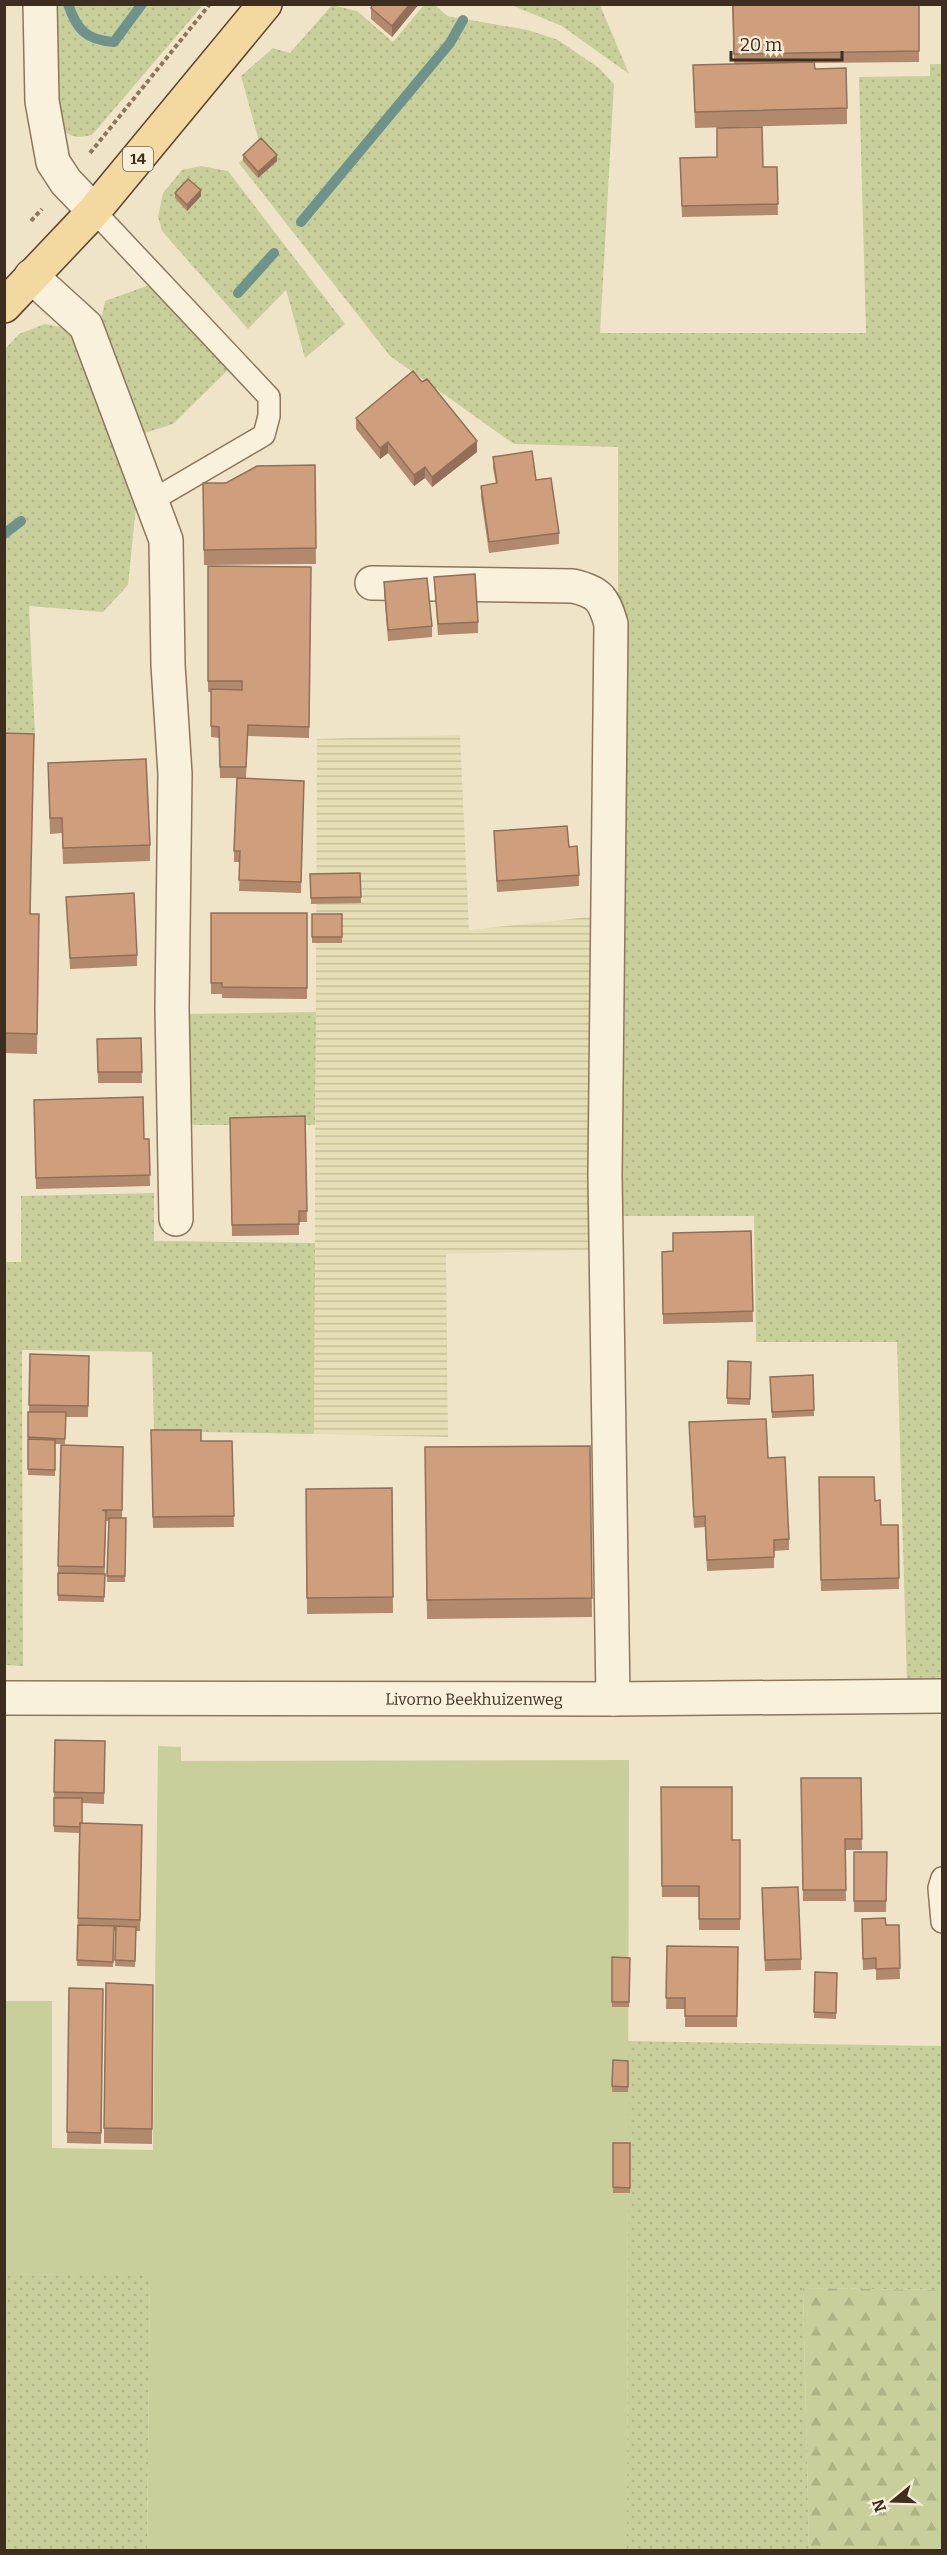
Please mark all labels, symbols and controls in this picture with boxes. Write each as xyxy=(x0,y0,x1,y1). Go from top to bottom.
scale bar xyxy=(731,24,842,62)
text: 20 m xyxy=(740,34,782,56)
road number: 14 xyxy=(123,147,153,171)
street label: Livorno Beekhuizenweg xyxy=(385,1690,563,1709)
north arrow xyxy=(863,2471,923,2531)
text: N xyxy=(868,2497,890,2515)

